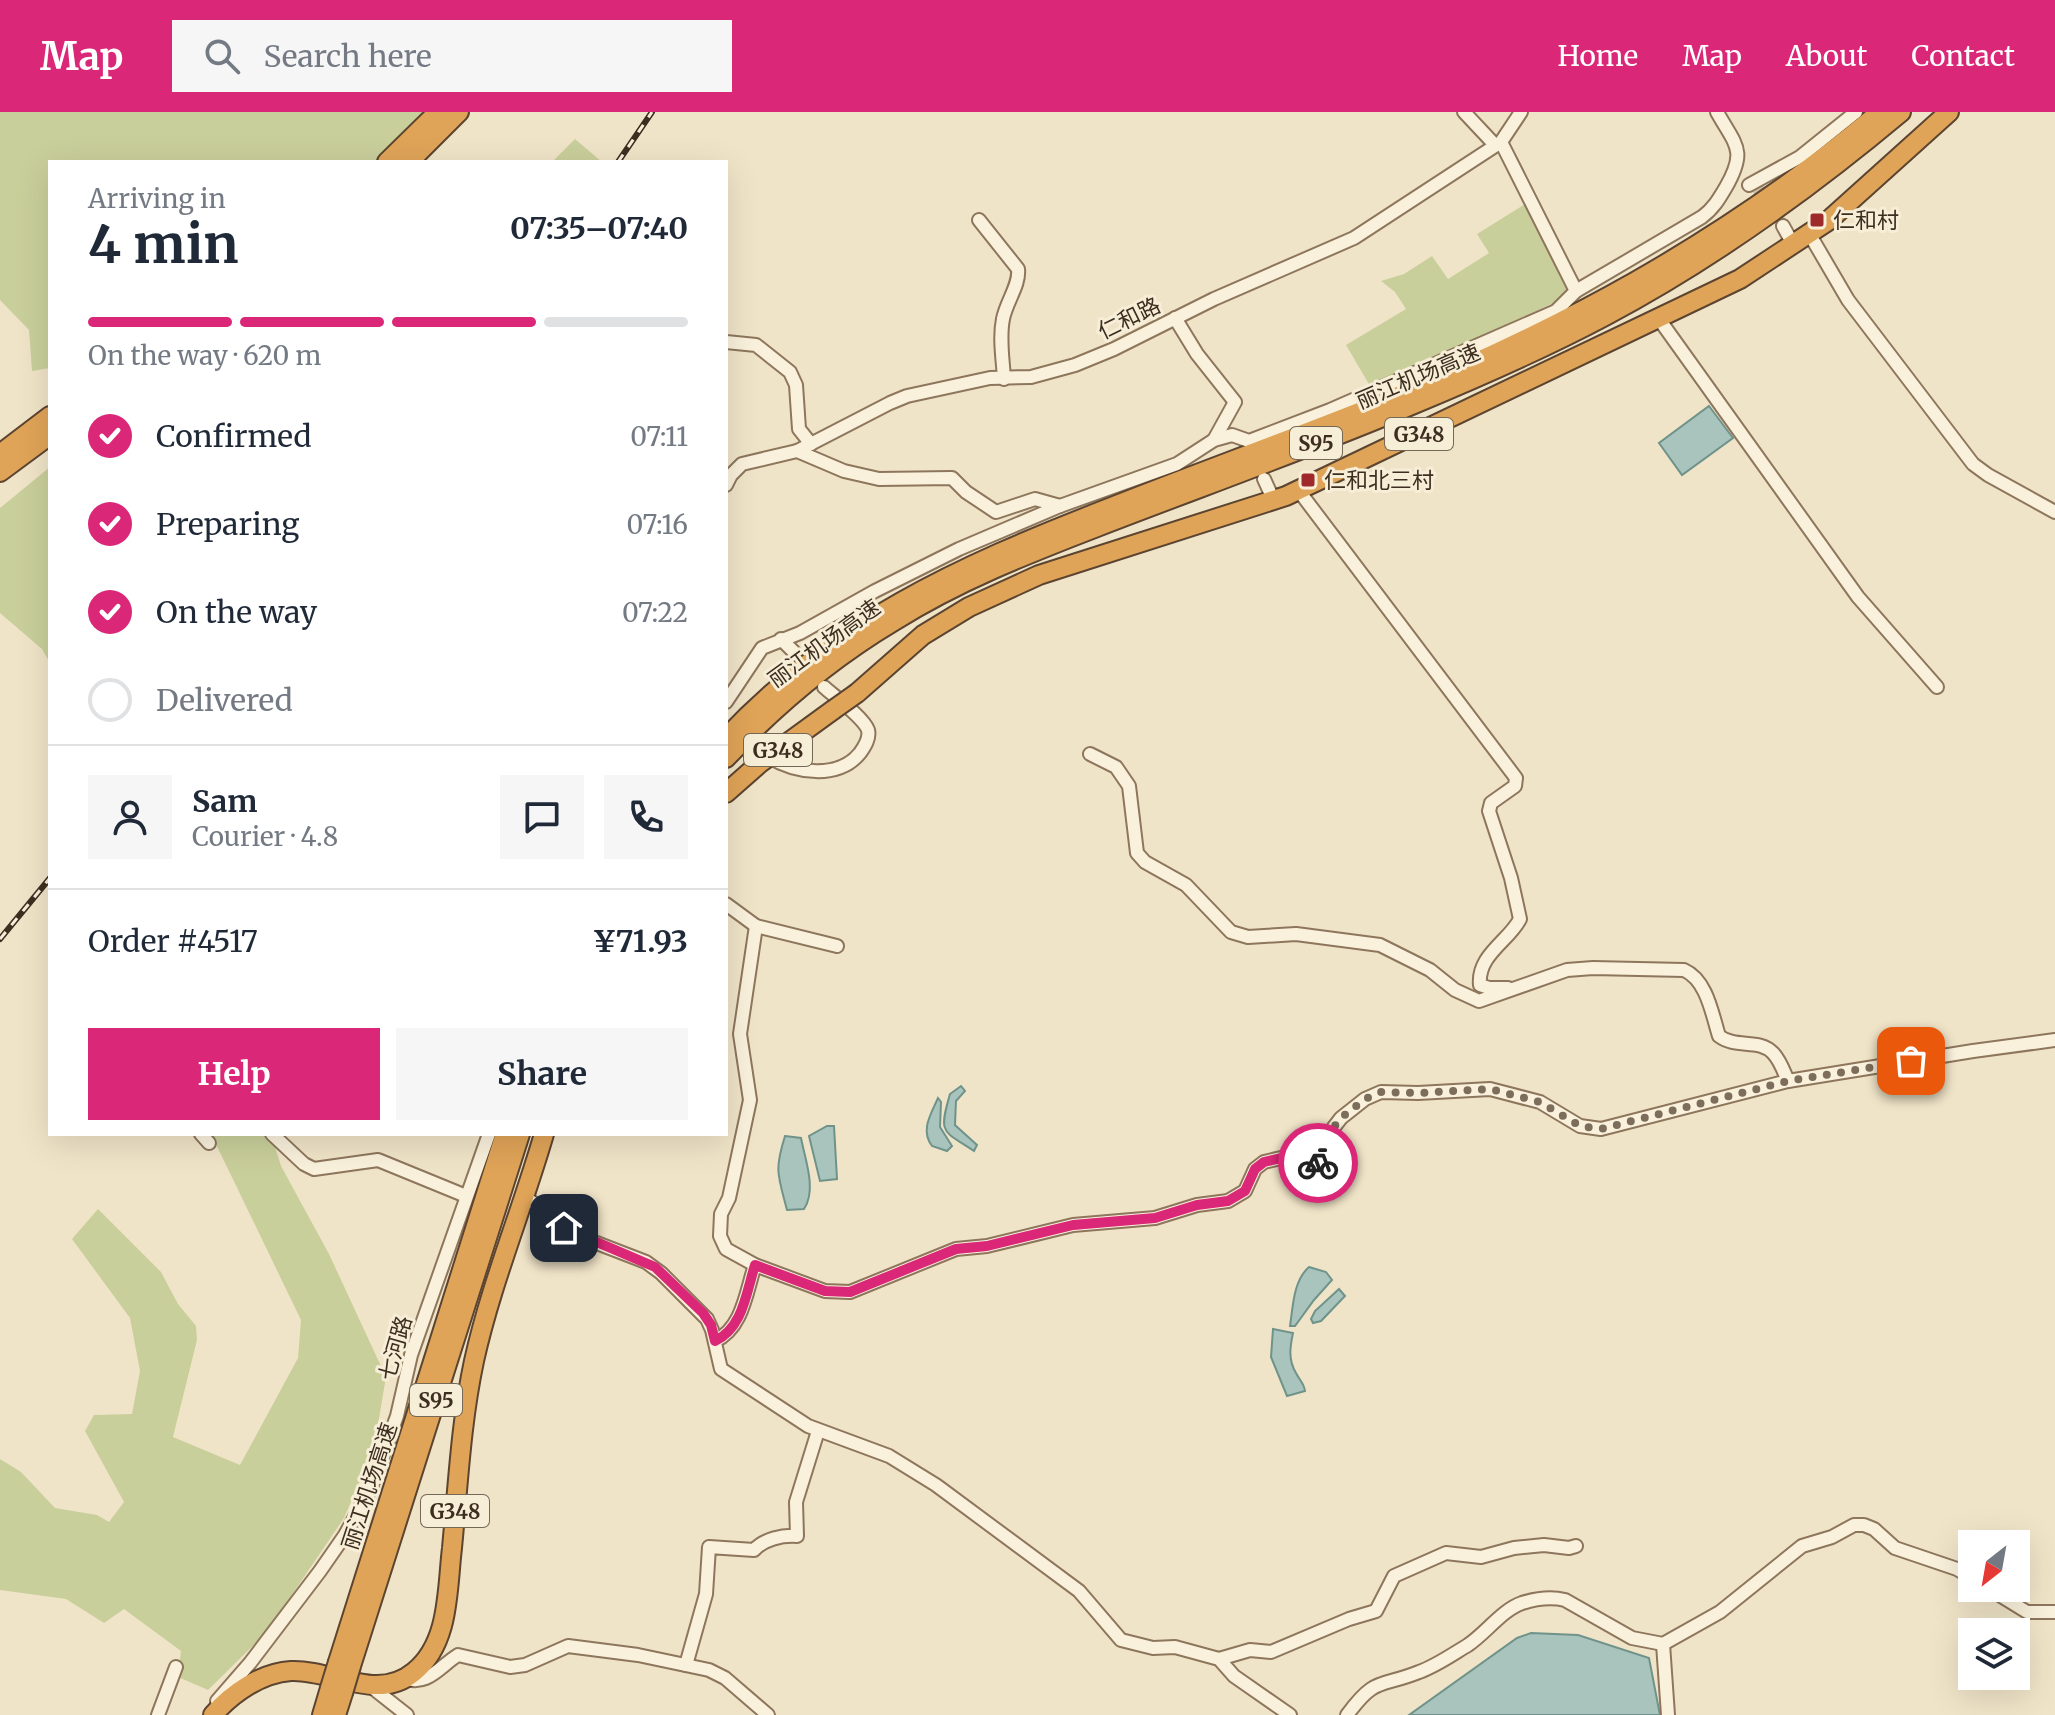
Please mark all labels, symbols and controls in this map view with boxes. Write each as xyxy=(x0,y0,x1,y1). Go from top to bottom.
search box xyxy=(172,20,732,92)
text: Map xyxy=(40,33,124,80)
icon: search xyxy=(200,34,244,78)
text: Search here xyxy=(264,37,432,75)
text: Home xyxy=(1557,38,1638,74)
text: Map xyxy=(1682,38,1742,74)
text: About xyxy=(1786,38,1867,74)
text: Contact xyxy=(1911,38,2015,74)
text: Arriving in xyxy=(88,182,226,215)
place label: 仁和村 xyxy=(1833,206,1899,234)
text: 07:35–07:40 xyxy=(510,209,688,247)
marker: 仁和村 xyxy=(1808,211,1826,229)
text: 4 min xyxy=(88,212,239,277)
street label: 仁和路 xyxy=(1093,291,1165,345)
street label: 丽江机场高速 xyxy=(1352,337,1484,415)
text: On the way · 620 m xyxy=(88,339,321,372)
icon: check xyxy=(88,414,132,458)
text: Confirmed xyxy=(156,417,311,455)
road number: G348 xyxy=(1385,418,1453,450)
text: 07:11 xyxy=(630,420,688,453)
road number: S95 xyxy=(1290,427,1342,459)
place label: 仁和北三村 xyxy=(1324,466,1434,494)
marker: 仁和北三村 xyxy=(1299,471,1317,489)
icon: check xyxy=(88,502,132,546)
text: Preparing xyxy=(156,505,299,543)
text: 07:16 xyxy=(626,508,688,541)
icon: check xyxy=(88,590,132,634)
text: On the way xyxy=(156,593,317,631)
street label: 丽江机场高速 xyxy=(762,593,886,693)
text: 07:22 xyxy=(622,596,688,629)
text: Delivered xyxy=(156,681,293,719)
road number: G348 xyxy=(744,734,812,766)
button: person xyxy=(88,775,172,859)
button: chat xyxy=(500,775,584,859)
button: phone xyxy=(604,775,688,859)
text: Sam xyxy=(192,782,257,820)
text: Courier · 4.8 xyxy=(192,820,338,853)
text: Order #4517 xyxy=(88,922,258,960)
text: ¥71.93 xyxy=(592,922,688,960)
pin xyxy=(1877,1027,1945,1095)
button: Help xyxy=(88,1028,380,1120)
button: Share xyxy=(396,1028,688,1120)
icon: bag xyxy=(1889,1039,1933,1083)
courier xyxy=(1278,1123,1358,1203)
icon: bike xyxy=(1296,1141,1340,1185)
pin xyxy=(530,1194,598,1262)
icon: home xyxy=(542,1206,586,1250)
street label: 七河路 xyxy=(372,1312,418,1384)
road number: S95 xyxy=(410,1384,462,1416)
street label: 丽江机场高速 xyxy=(335,1419,403,1553)
road number: G348 xyxy=(421,1495,489,1527)
north arrow xyxy=(1958,1530,2030,1602)
map controls xyxy=(1958,1530,2030,1690)
button: layers xyxy=(1958,1618,2030,1690)

